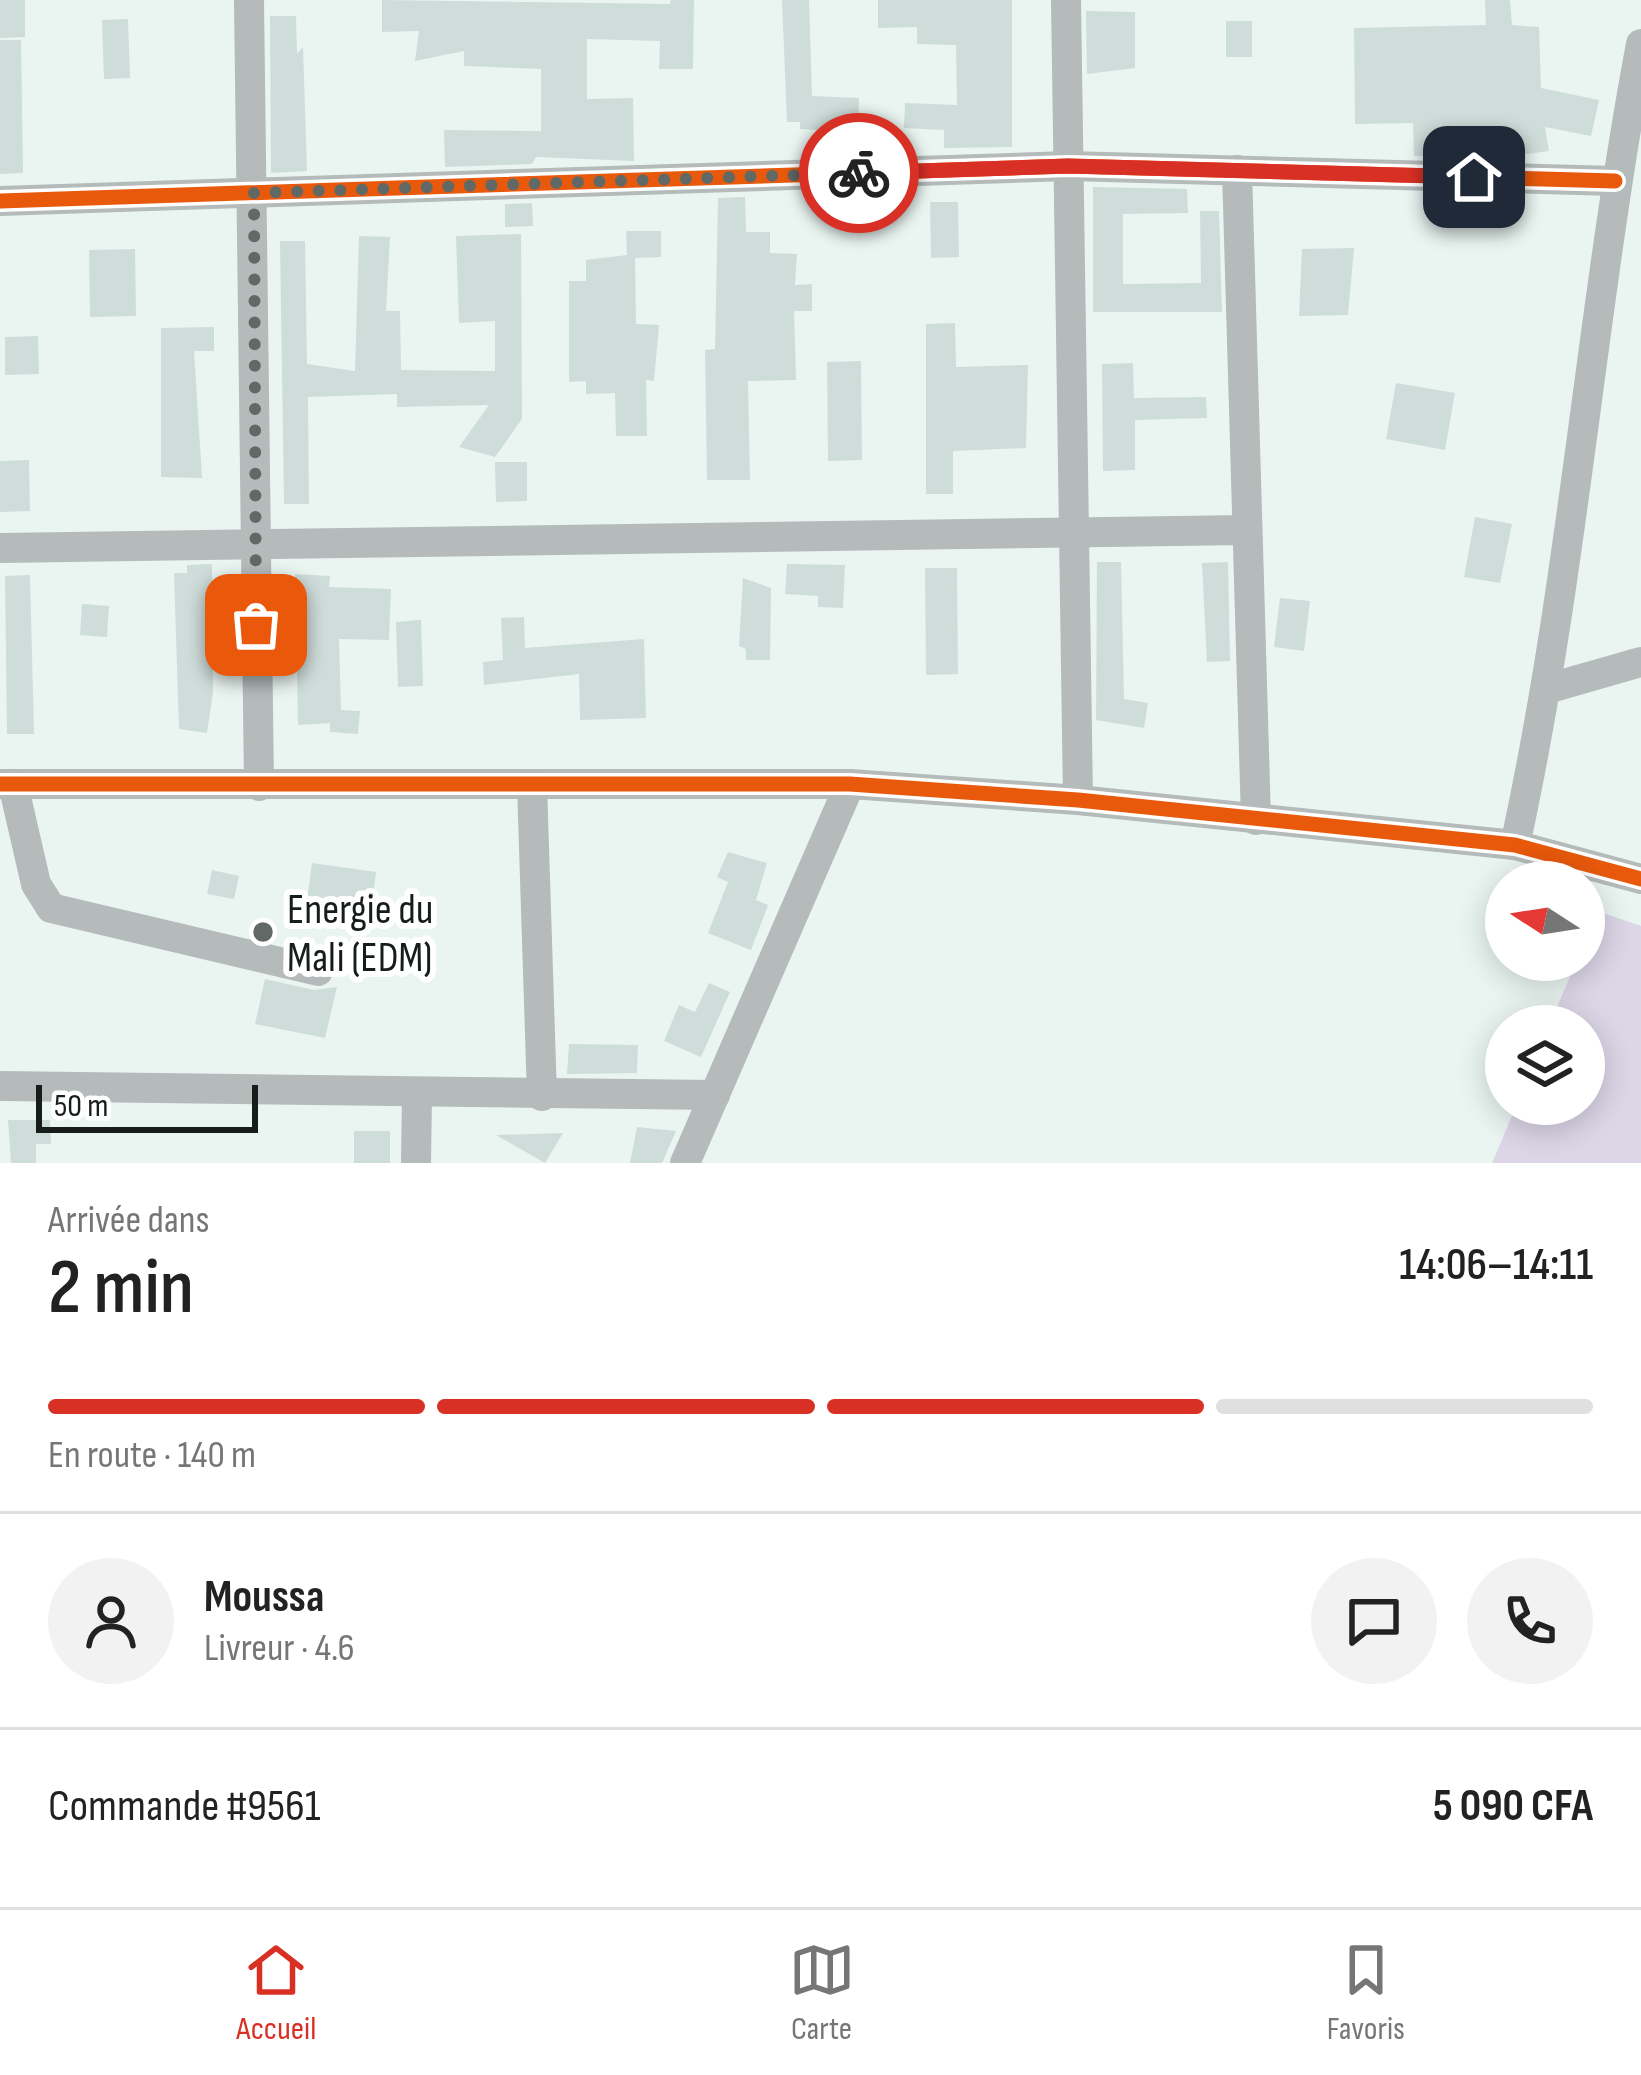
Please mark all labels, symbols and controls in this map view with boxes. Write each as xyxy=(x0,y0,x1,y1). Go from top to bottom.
courier xyxy=(799,113,919,233)
pin xyxy=(1423,126,1525,228)
icon: bike xyxy=(826,140,892,206)
icon: home xyxy=(1441,144,1507,210)
pin xyxy=(205,574,307,676)
icon: bag xyxy=(223,592,289,658)
north arrow xyxy=(1485,861,1605,981)
map controls xyxy=(1485,861,1605,1125)
place label: Energie du Mali (EDM) xyxy=(287,885,433,984)
marker: Energie du Mali (EDM) xyxy=(250,919,276,945)
button: layers xyxy=(1485,1005,1605,1125)
scale bar xyxy=(36,1079,258,1132)
text: 50 m xyxy=(54,1086,108,1126)
text: Arrivée dans xyxy=(48,1197,209,1244)
text: 14:06–14:11 xyxy=(1399,1238,1593,1293)
text: 2 min xyxy=(48,1242,194,1335)
text: En route · 140 m xyxy=(48,1432,256,1479)
button: person xyxy=(48,1558,174,1684)
button: chat xyxy=(1311,1558,1437,1684)
button: phone xyxy=(1467,1558,1593,1684)
text: Moussa xyxy=(204,1570,324,1625)
text: Livreur · 4.6 xyxy=(204,1625,355,1672)
text: Commande #9561 xyxy=(48,1779,320,1834)
text: 5 090 CFA xyxy=(1433,1779,1593,1834)
tab: Accueil xyxy=(236,1937,316,2049)
tab: Carte xyxy=(789,1937,855,2049)
tab: Favoris xyxy=(1327,1937,1405,2049)

